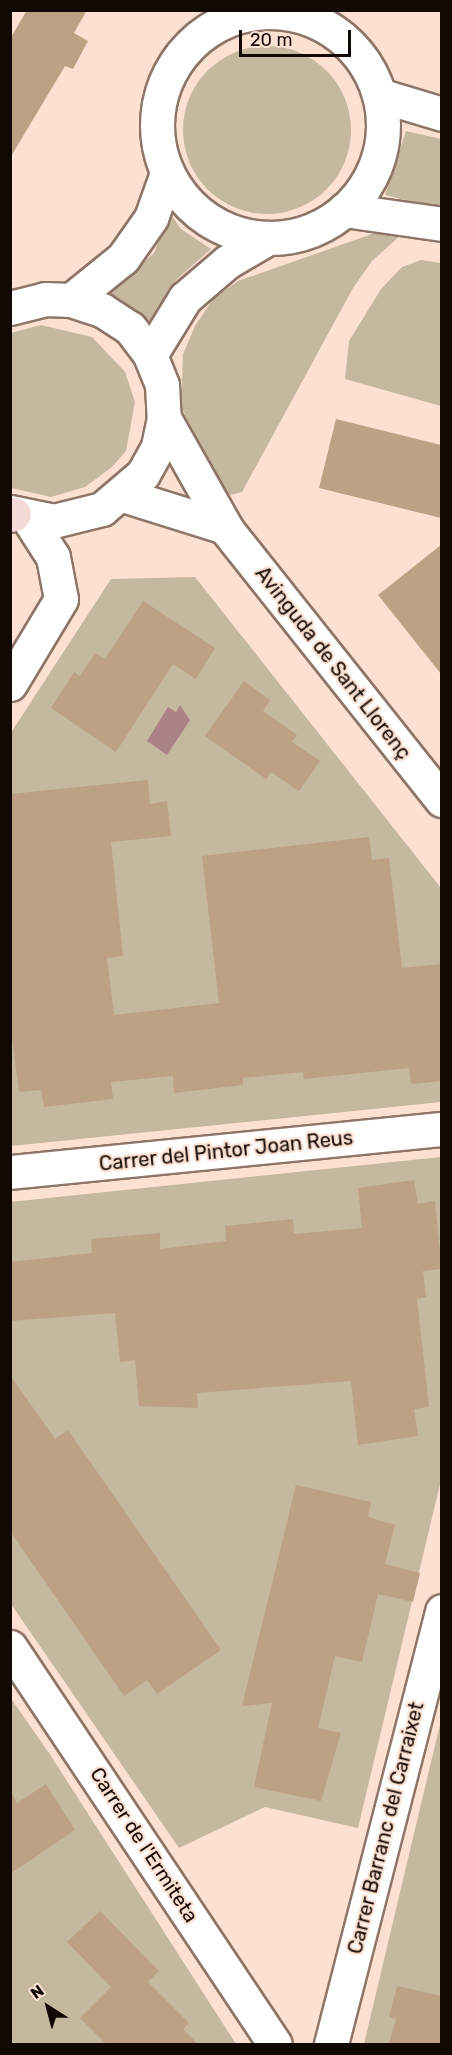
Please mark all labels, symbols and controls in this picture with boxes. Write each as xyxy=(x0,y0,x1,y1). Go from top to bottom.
scale bar xyxy=(242,18,354,56)
text: 20 m xyxy=(250,29,292,51)
street label: Avinguda de Sant Llorenç xyxy=(250,562,416,764)
street label: Carrer del Pintor Joan Reus xyxy=(97,1126,355,1176)
street label: Carrer Barranc del Carraixet xyxy=(343,1699,429,1957)
street label: Carrer de l'Ermiteta xyxy=(85,1763,203,1927)
north arrow xyxy=(18,1977,78,2037)
text: N xyxy=(27,1981,47,2003)

